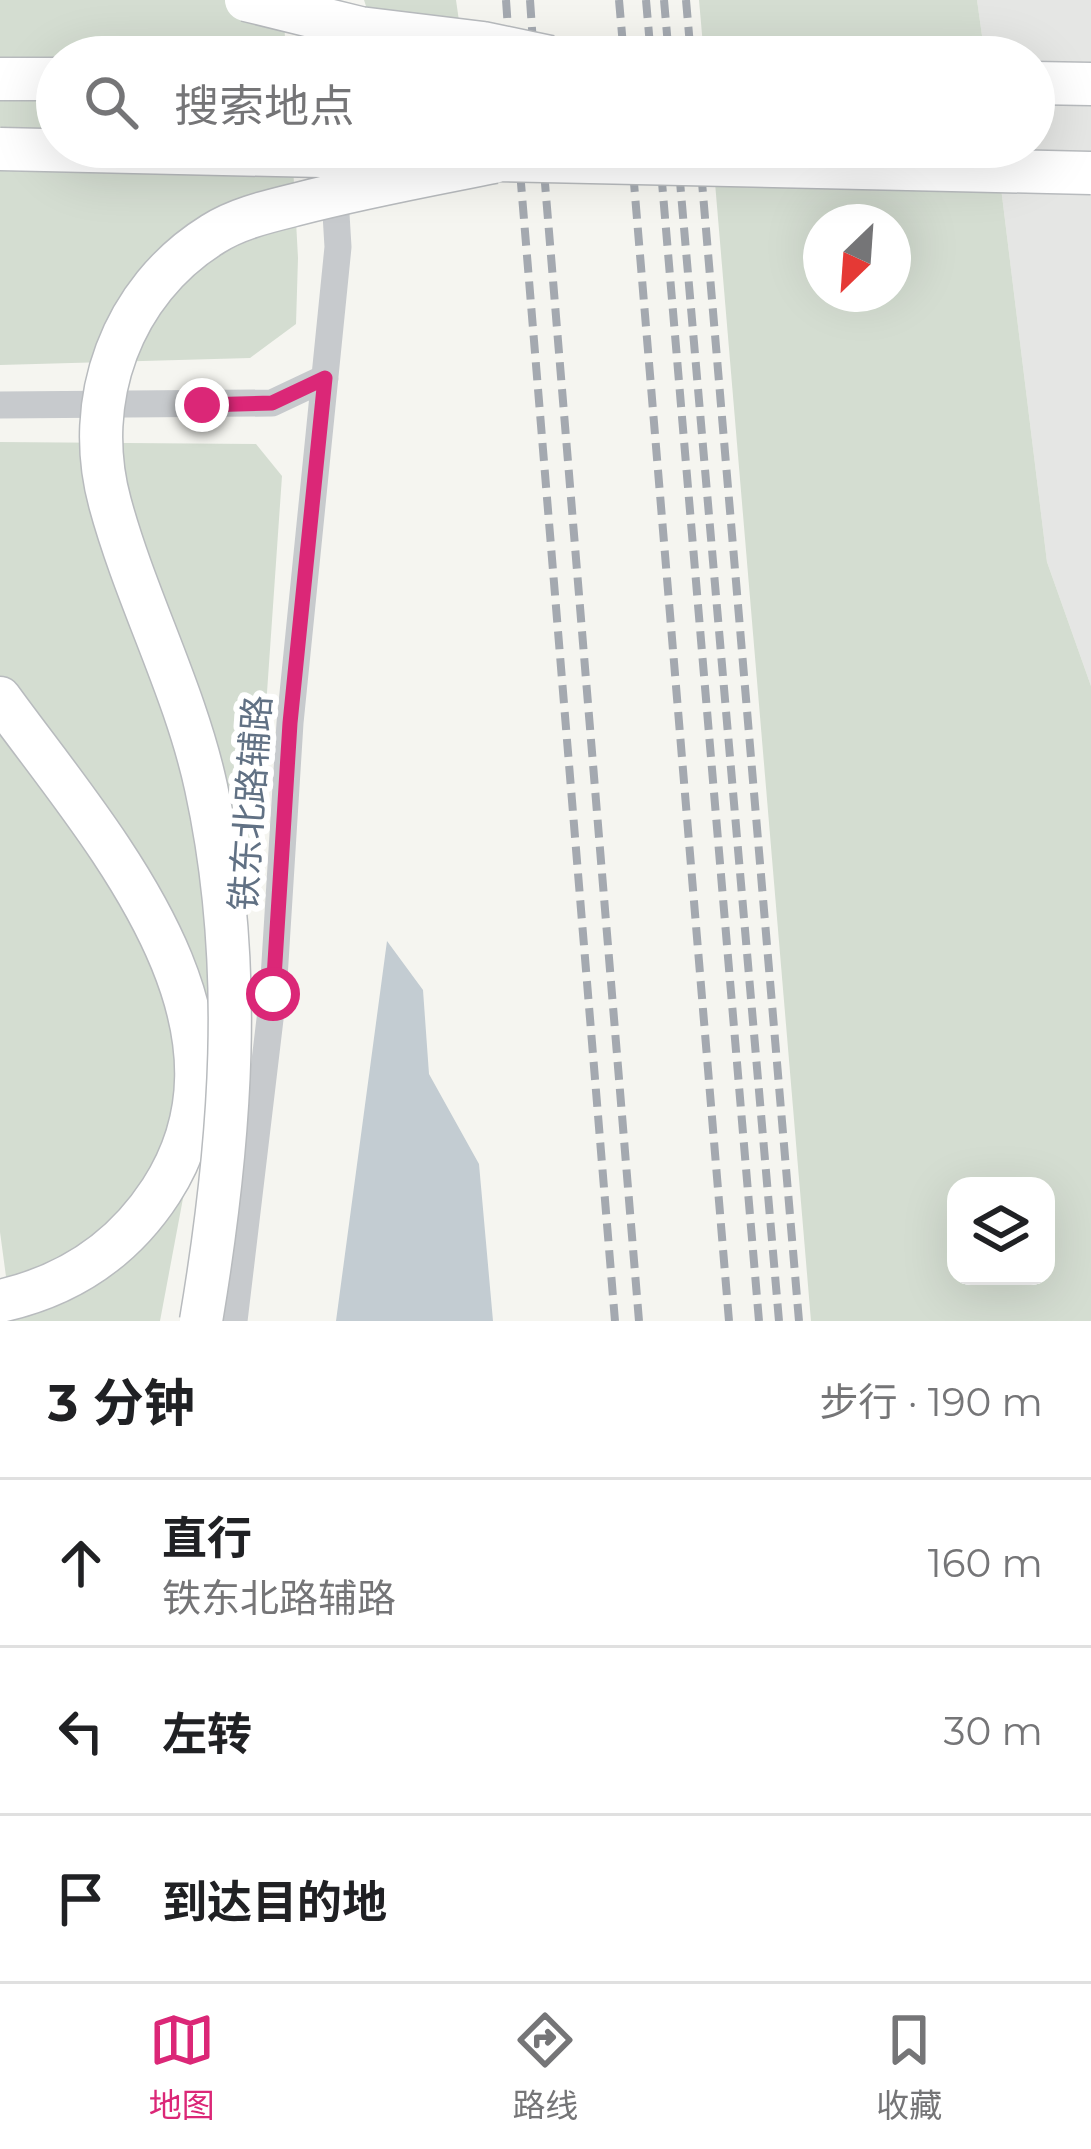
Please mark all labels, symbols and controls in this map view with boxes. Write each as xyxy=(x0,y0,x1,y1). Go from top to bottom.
search box xyxy=(36,36,1055,168)
icon: search xyxy=(78,69,144,135)
text: 搜索地点 xyxy=(174,78,354,133)
north arrow xyxy=(803,204,911,312)
route end xyxy=(175,378,229,432)
street label: 铁东北路辅路 xyxy=(221,694,279,912)
route start xyxy=(246,967,300,1021)
map controls xyxy=(947,1177,1055,1285)
button: layers xyxy=(947,1177,1055,1285)
text: 3 分钟 xyxy=(48,1372,195,1434)
text: 步行 · 190 m xyxy=(819,1378,1043,1426)
text: 直行 xyxy=(162,1510,252,1565)
icon: ahead xyxy=(48,1530,114,1596)
text: 160 m xyxy=(928,1539,1043,1587)
text: 铁东北路辅路 xyxy=(162,1574,396,1622)
icon: left xyxy=(48,1698,114,1764)
text: 左转 xyxy=(162,1706,252,1761)
text: 30 m xyxy=(944,1707,1043,1755)
icon: arrive xyxy=(48,1866,114,1932)
text: 到达目的地 xyxy=(162,1874,387,1929)
tab: 地图 xyxy=(149,2007,215,2127)
tab: 路线 xyxy=(512,2007,578,2127)
tab: 收藏 xyxy=(876,2007,942,2127)

